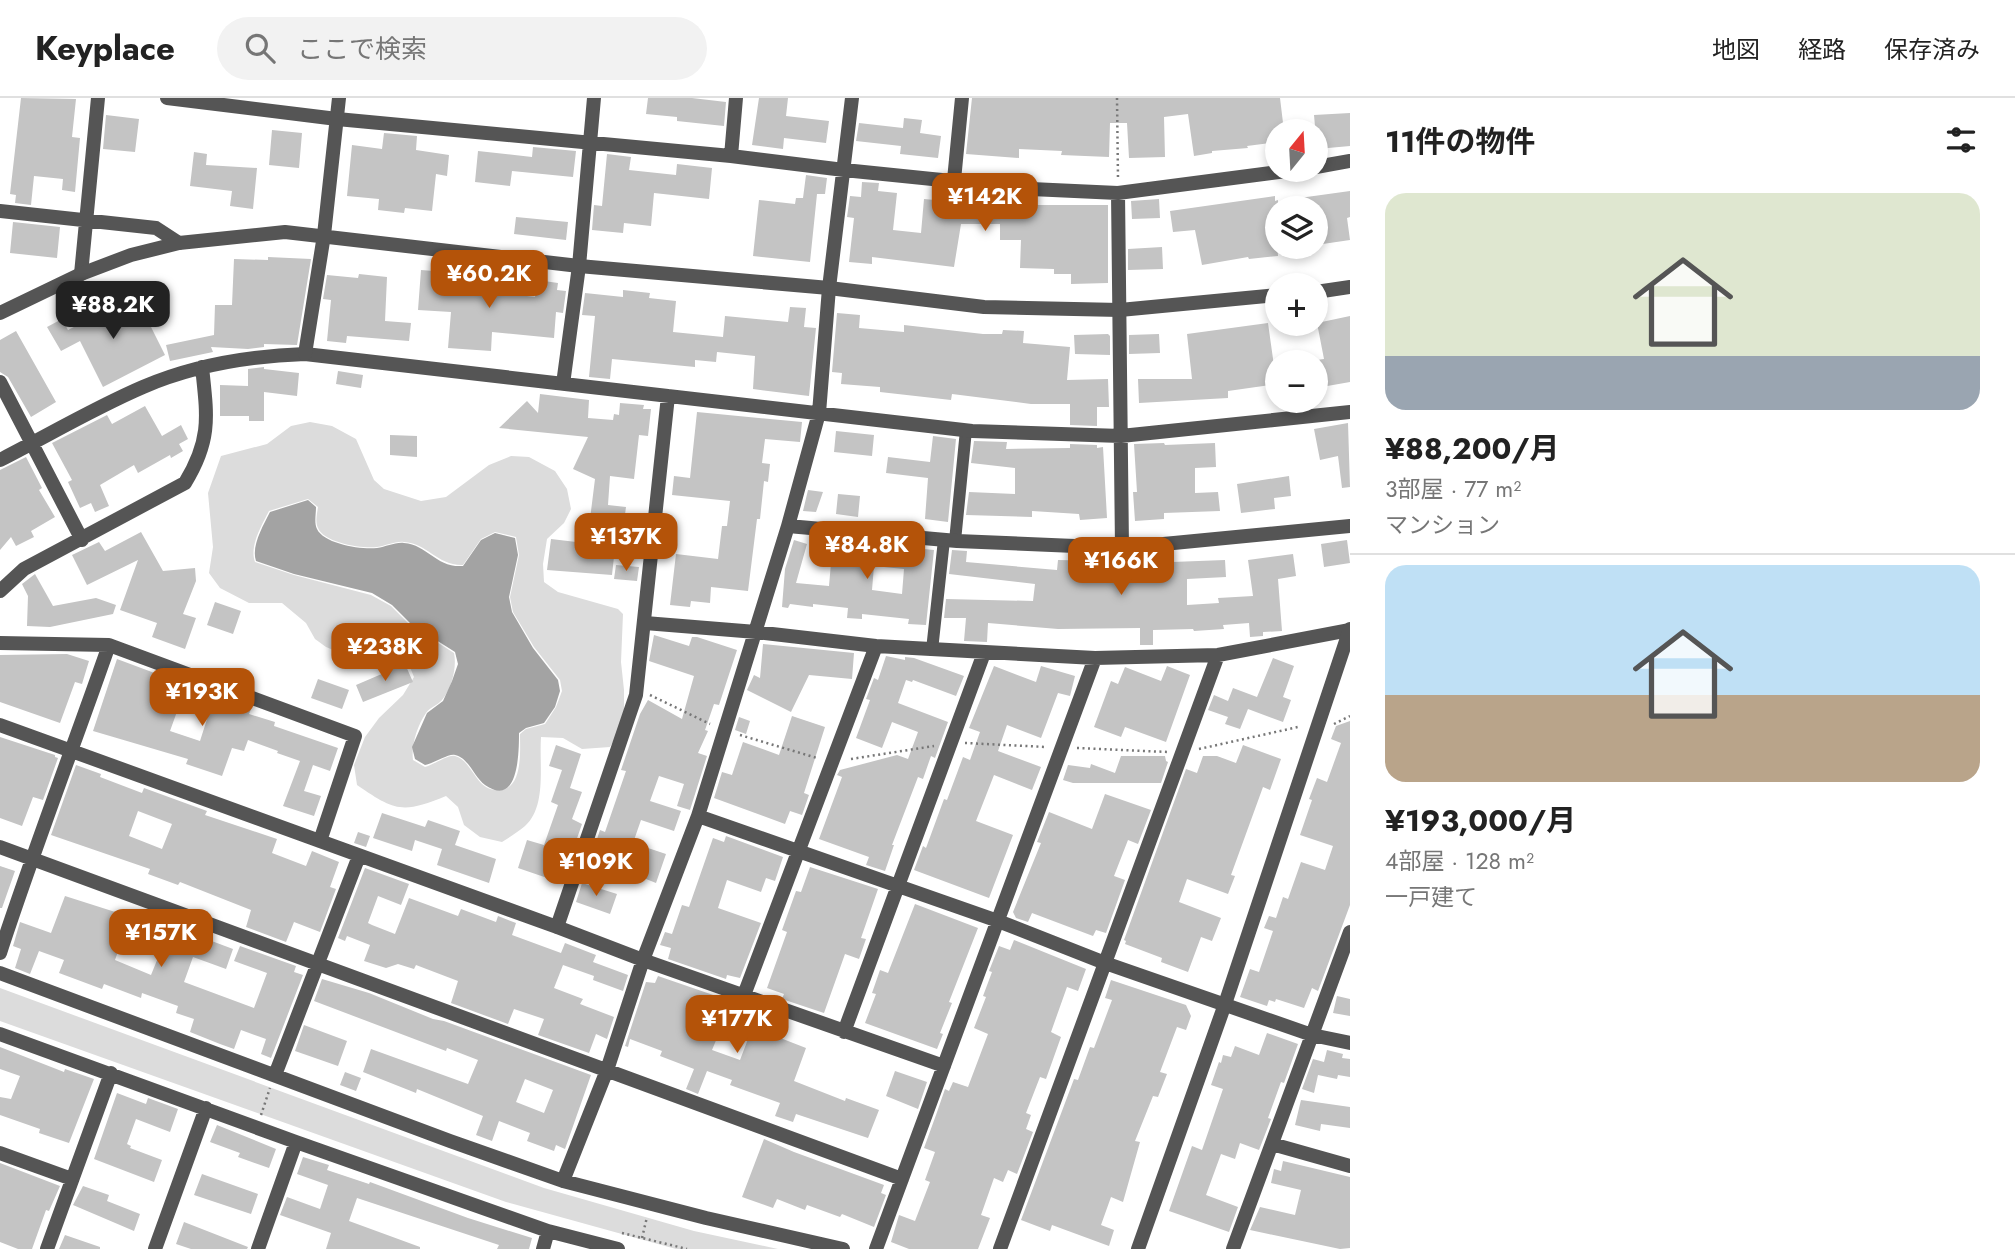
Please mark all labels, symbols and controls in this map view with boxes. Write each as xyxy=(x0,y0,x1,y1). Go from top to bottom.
search box xyxy=(217,17,707,80)
text: Keyplace xyxy=(35,25,175,72)
icon: search xyxy=(241,29,279,67)
text: ここで検索 xyxy=(297,30,427,68)
text: 地図 xyxy=(1712,32,1760,67)
text: 経路 xyxy=(1798,32,1846,67)
text: 保存済み xyxy=(1884,32,1980,67)
north arrow xyxy=(1265,119,1328,182)
map controls xyxy=(1265,119,1328,413)
text: 11件の物件 xyxy=(1385,120,1536,163)
icon: filters xyxy=(1942,121,1980,159)
pin: ¥142K xyxy=(936,174,1034,233)
text: ¥142K xyxy=(948,179,1022,213)
button: layers xyxy=(1265,196,1328,259)
icon: home xyxy=(1620,239,1746,365)
pin: ¥60.2K xyxy=(432,250,546,310)
text: ¥60.2K xyxy=(447,256,531,290)
button: + xyxy=(1265,273,1328,336)
pin: ¥88.2K xyxy=(56,282,170,341)
text: ¥88.2K xyxy=(72,287,154,321)
button: − xyxy=(1265,350,1328,413)
text: ¥88,200/月 xyxy=(1385,427,1560,470)
text: 3部屋 · 77 m² xyxy=(1385,472,1521,506)
text: マンション xyxy=(1385,508,1500,542)
pin: ¥137K xyxy=(577,514,675,573)
text: ¥137K xyxy=(591,519,661,553)
pin: ¥84.8K xyxy=(810,522,924,581)
text: ¥84.8K xyxy=(825,527,909,561)
pin: ¥166K xyxy=(1072,538,1170,597)
text: ¥166K xyxy=(1084,543,1158,577)
icon: home xyxy=(1620,611,1746,737)
pin: ¥238K xyxy=(336,624,434,683)
text: ¥238K xyxy=(347,629,423,663)
pin: ¥193K xyxy=(153,668,251,728)
text: ¥193K xyxy=(166,674,238,708)
text: ¥193,000/月 xyxy=(1385,799,1576,842)
pin: ¥109K xyxy=(547,838,645,898)
text: ¥109K xyxy=(559,844,633,878)
text: 4部屋 · 128 m² xyxy=(1385,844,1534,878)
text: 一戸建て xyxy=(1385,880,1477,914)
pin: ¥157K xyxy=(112,910,210,969)
text: ¥157K xyxy=(125,915,197,949)
pin: ¥177K xyxy=(688,996,786,1055)
text: ¥177K xyxy=(702,1001,772,1035)

